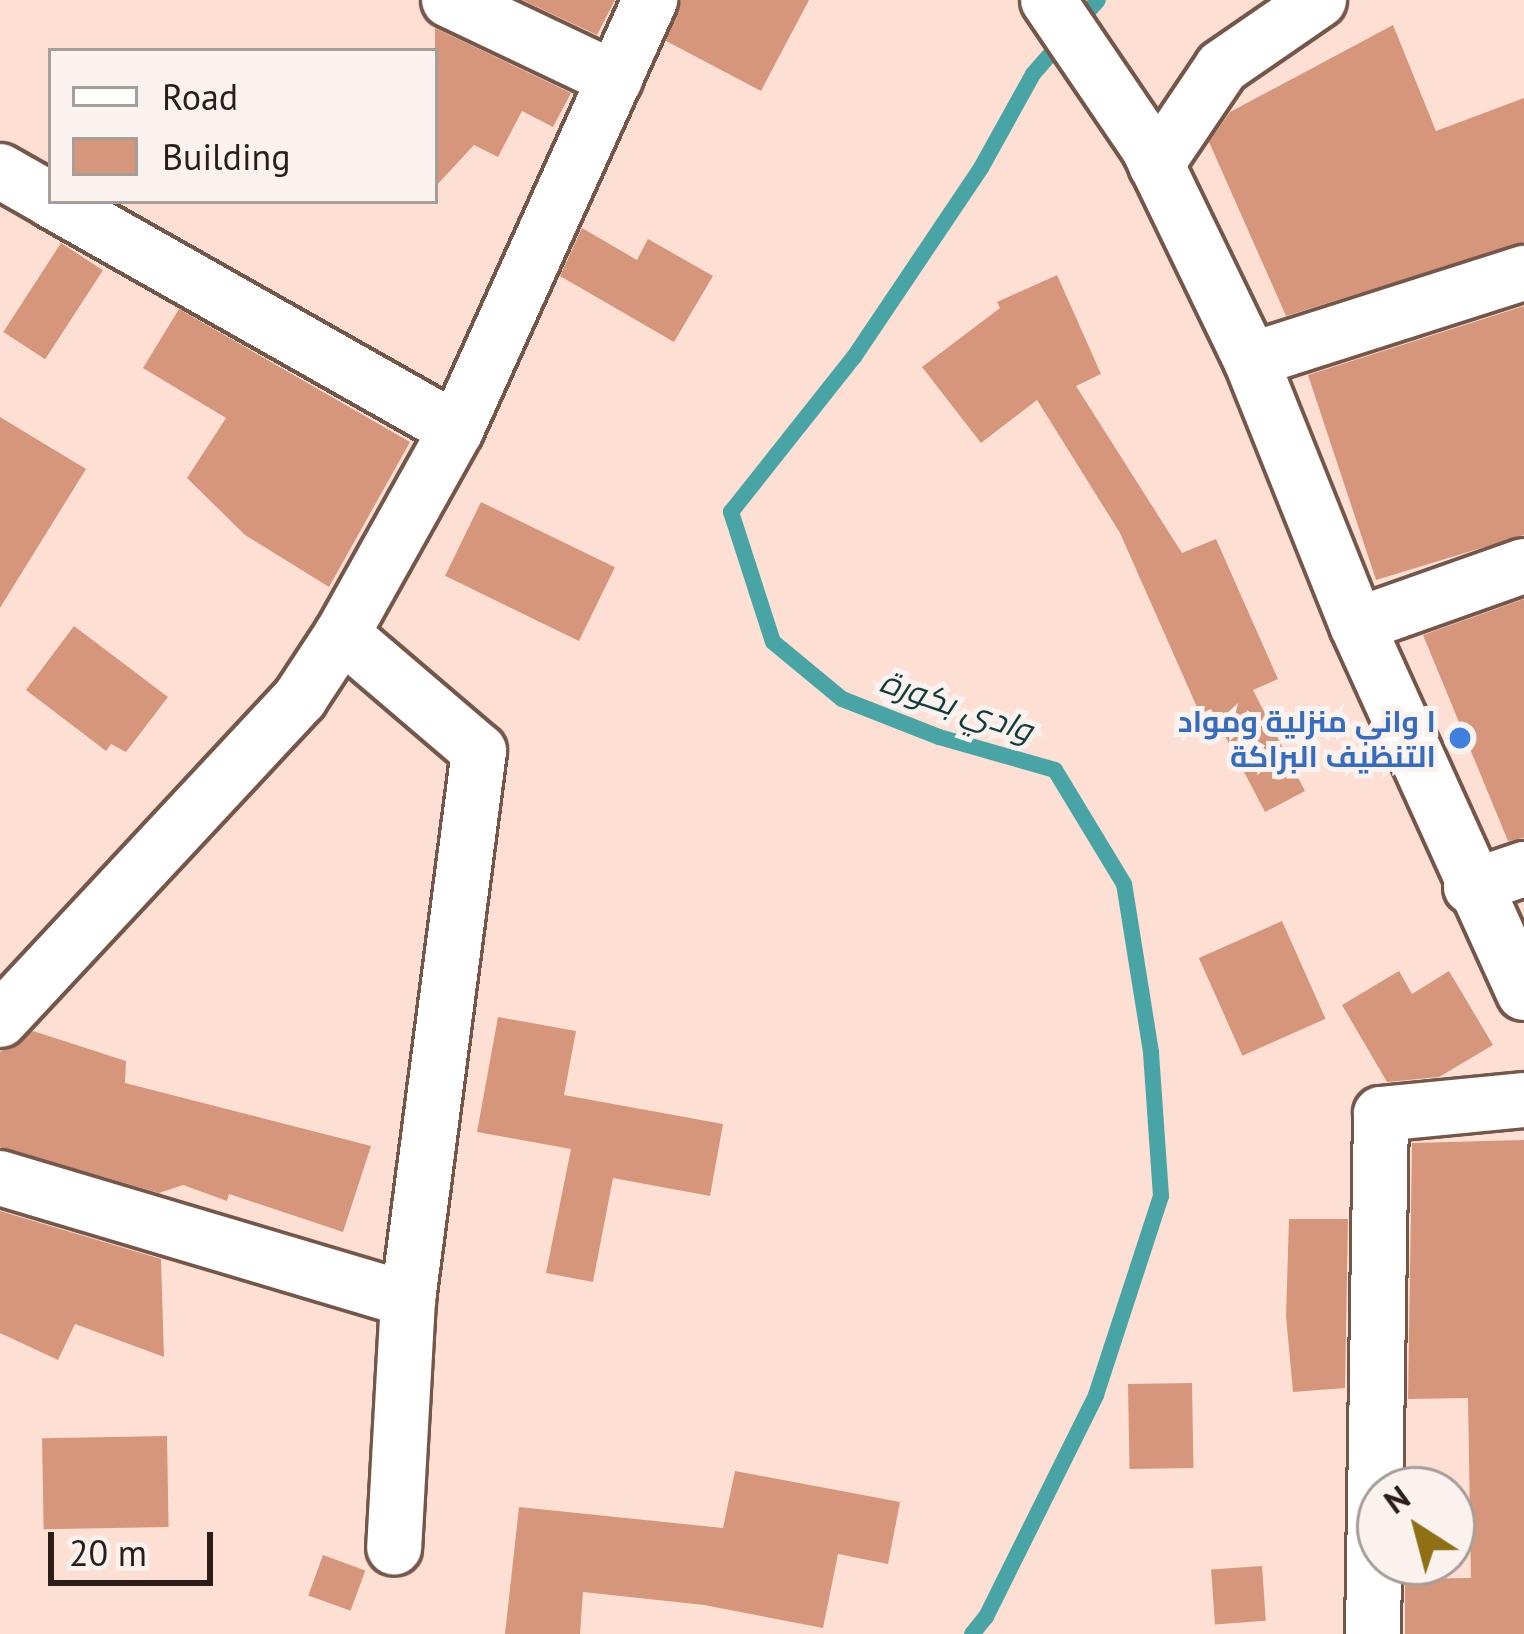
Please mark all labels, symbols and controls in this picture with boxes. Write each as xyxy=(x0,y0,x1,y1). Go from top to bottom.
legend xyxy=(48,48,438,204)
text: Road xyxy=(162,73,238,120)
text: Building xyxy=(162,133,291,180)
water label: وادي بكورة xyxy=(876,660,1038,750)
place label: ا واني منزلية ومواد التنظيف البراكة xyxy=(1178,703,1436,774)
marker: ا واني منزلية ومواد التنظيف البراكة xyxy=(1447,725,1473,751)
north arrow xyxy=(1356,1466,1476,1586)
text: N xyxy=(1375,1475,1418,1523)
scale bar xyxy=(54,1508,219,1582)
text: 20 m xyxy=(69,1529,147,1576)

